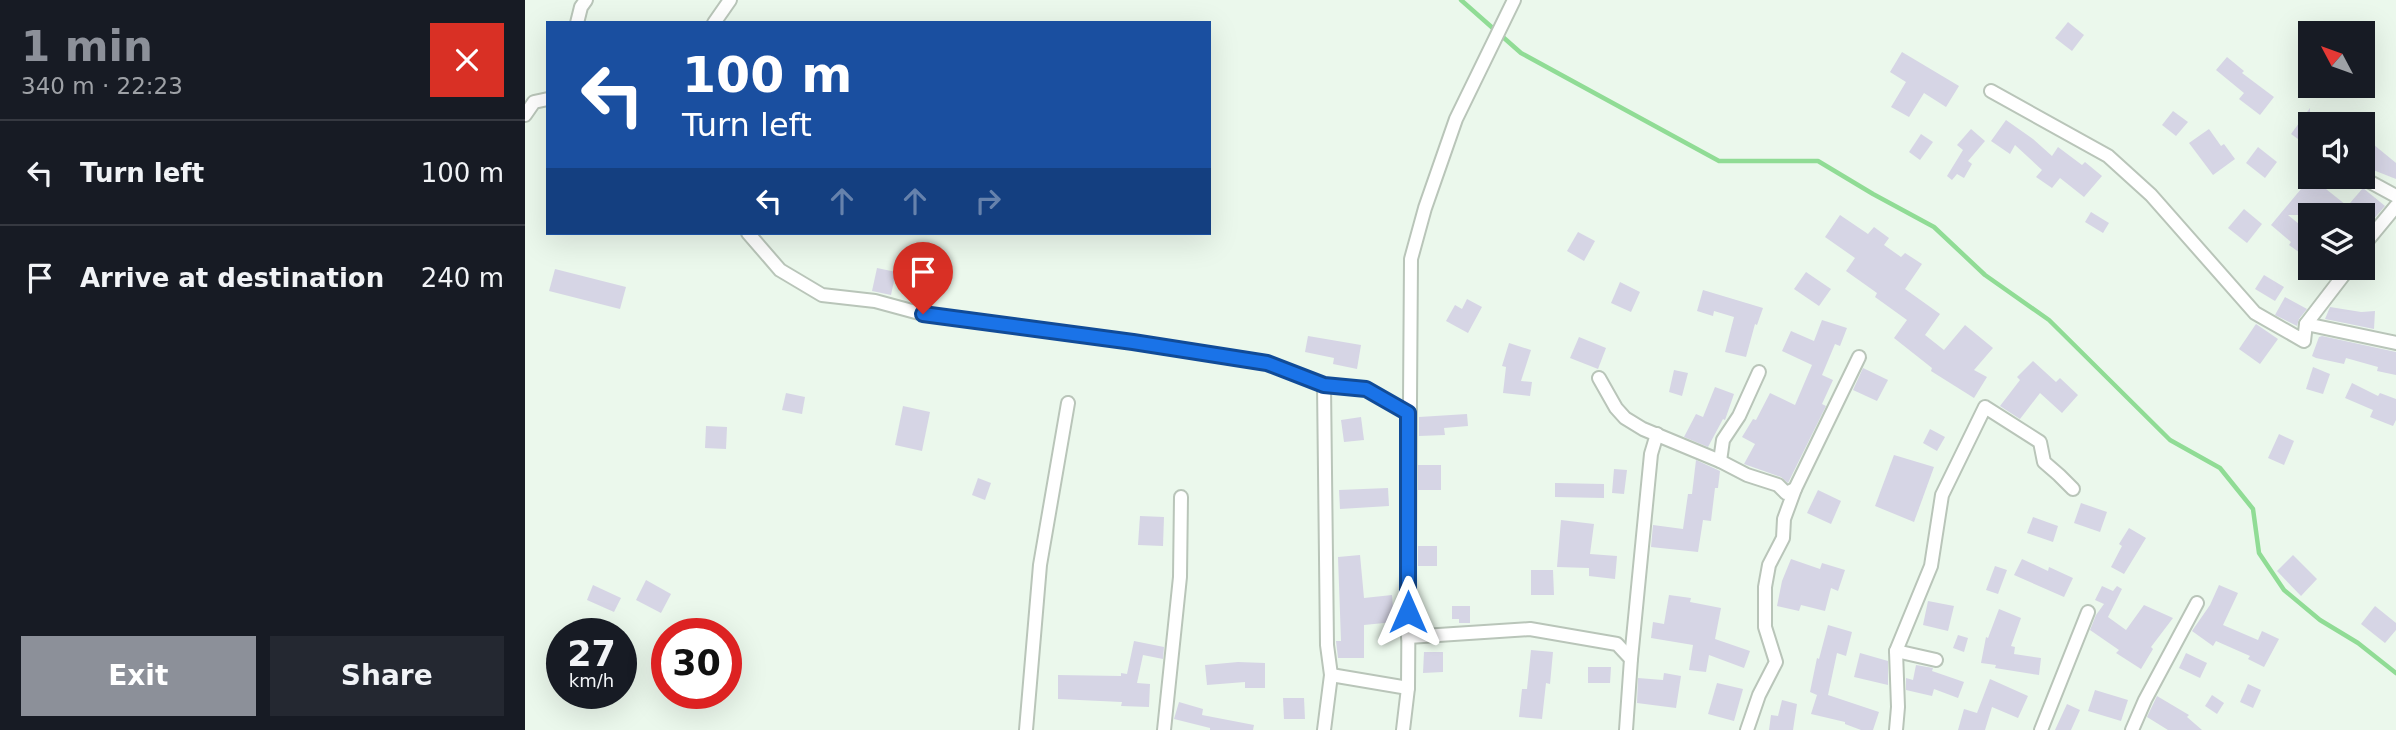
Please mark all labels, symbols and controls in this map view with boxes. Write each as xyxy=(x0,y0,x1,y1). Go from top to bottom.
north arrow xyxy=(2298,21,2375,98)
map controls xyxy=(2298,21,2375,280)
text: 1 min xyxy=(21,22,153,71)
button: close xyxy=(430,23,504,97)
text: 100 m xyxy=(682,47,852,104)
icon: left xyxy=(567,49,658,140)
text: 340 m · 22:23 xyxy=(21,73,183,99)
text: Turn left xyxy=(682,106,812,144)
button: sound xyxy=(2298,112,2375,189)
icon: left xyxy=(21,154,59,192)
text: Turn left xyxy=(80,158,204,188)
text: 100 m xyxy=(421,158,504,188)
icon: left xyxy=(750,182,788,220)
icon: ahead xyxy=(823,182,861,220)
icon: ahead xyxy=(896,182,934,220)
icon: right xyxy=(969,182,1007,220)
button: layers xyxy=(2298,203,2375,280)
pin xyxy=(893,242,953,314)
icon: arrive xyxy=(904,253,942,291)
icon: arrive xyxy=(21,259,59,297)
text: Arrive at destination xyxy=(80,263,384,293)
text: 240 m xyxy=(421,263,504,293)
position arrow xyxy=(1371,575,1445,649)
speed limit sign: 30 xyxy=(651,618,742,709)
text: 27 xyxy=(567,634,616,674)
button: Exit xyxy=(21,636,256,716)
button: Share xyxy=(270,636,504,716)
text: km/h xyxy=(569,670,614,691)

